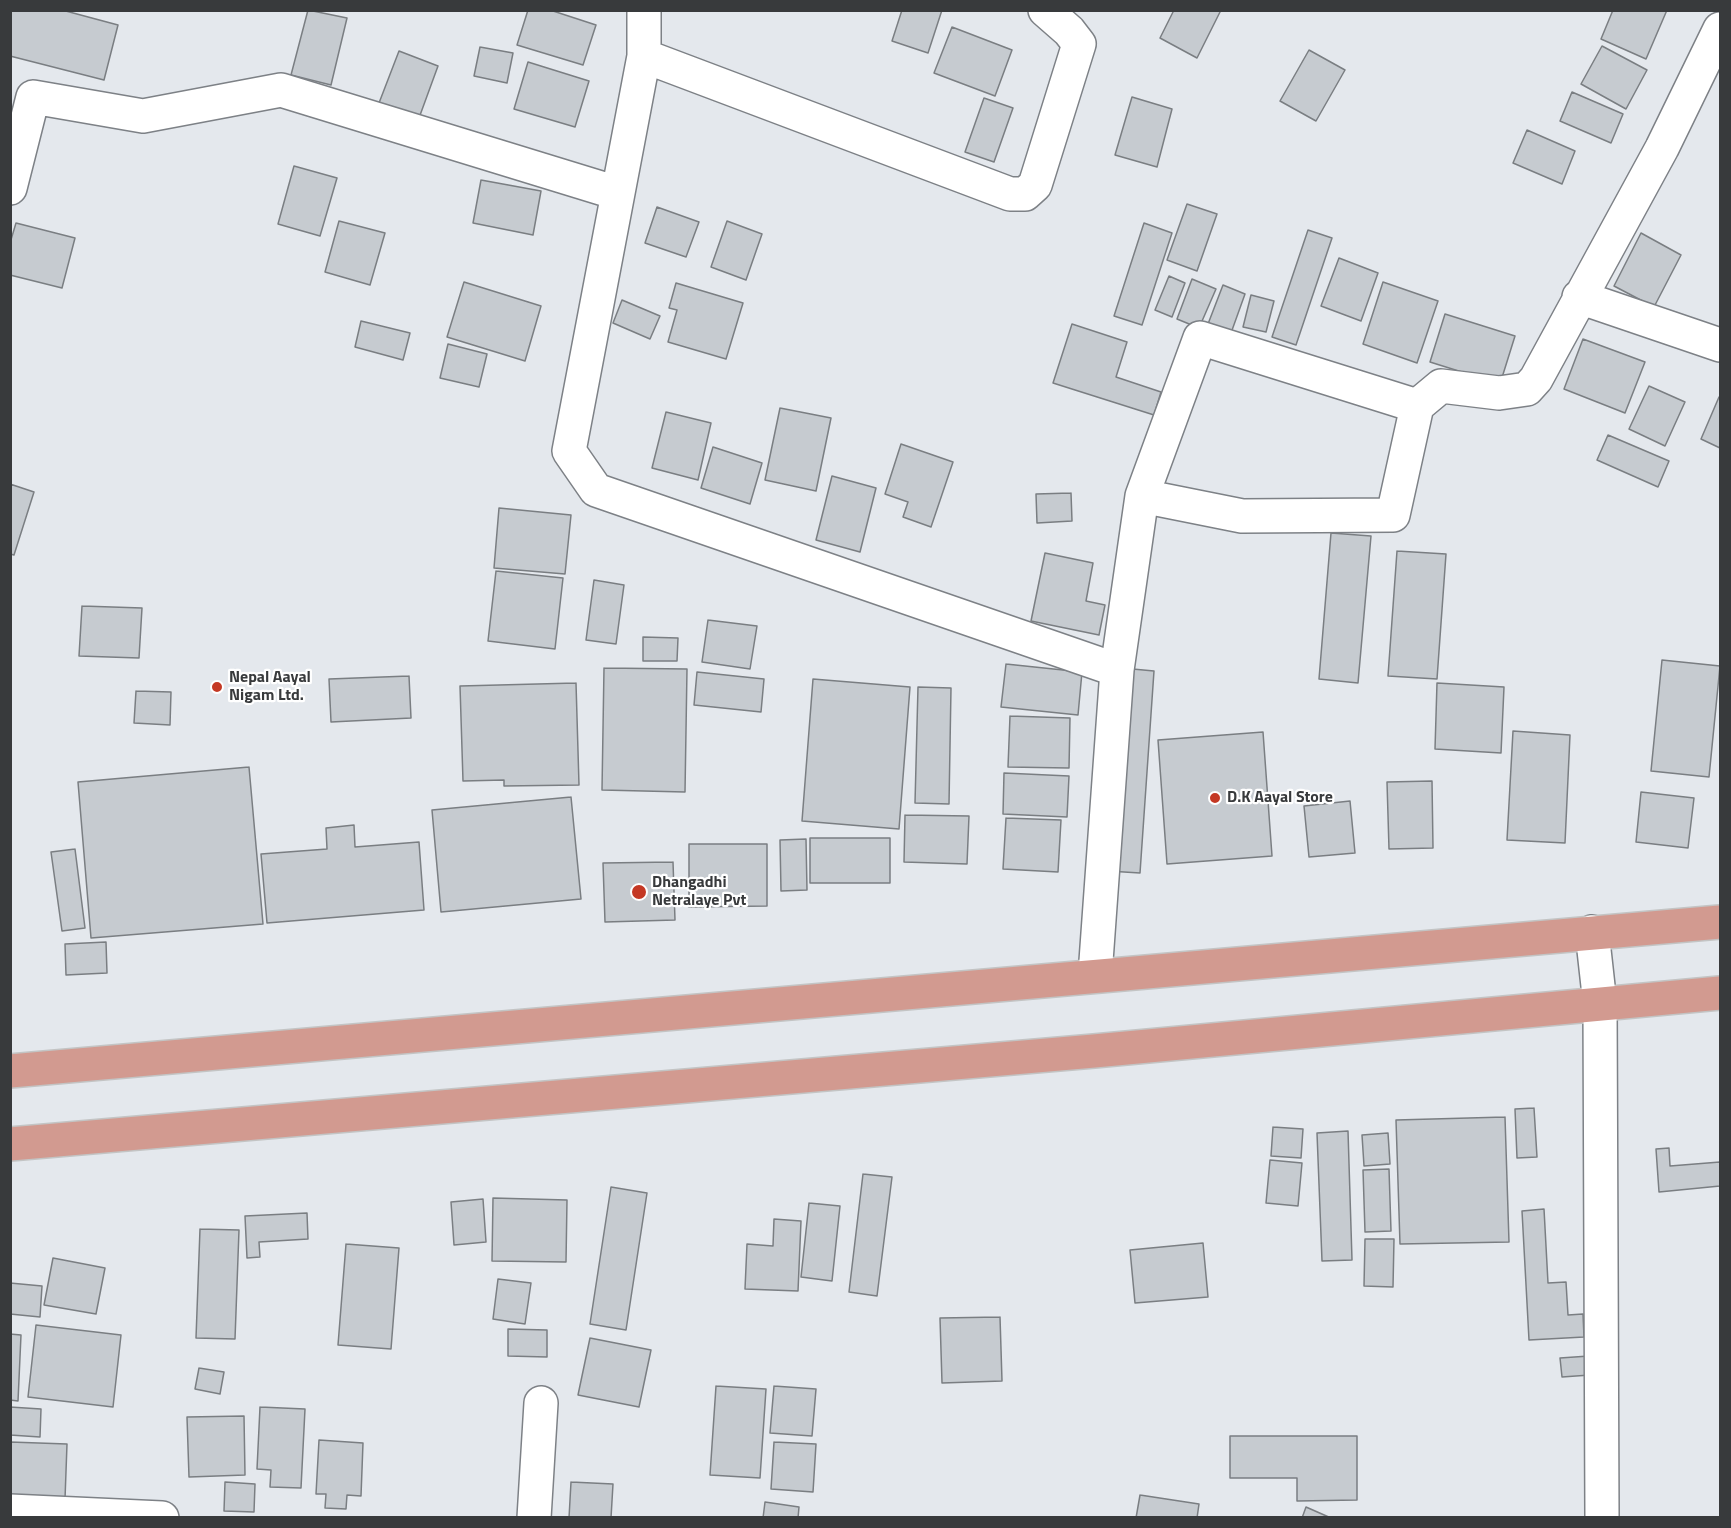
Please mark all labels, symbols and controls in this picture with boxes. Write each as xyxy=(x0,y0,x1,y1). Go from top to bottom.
place label: Nepal Aayal Nigam Ltd. xyxy=(229,668,311,706)
marker: Nepal Aayal Nigam Ltd. xyxy=(210,680,224,694)
place label: D.K Aayal Store xyxy=(1227,788,1333,808)
marker: D.K Aayal Store xyxy=(1208,791,1222,805)
place label: Dhangadhi Netralaye Pvt xyxy=(652,873,746,911)
marker: Dhangadhi Netralaye Pvt xyxy=(630,883,648,901)

